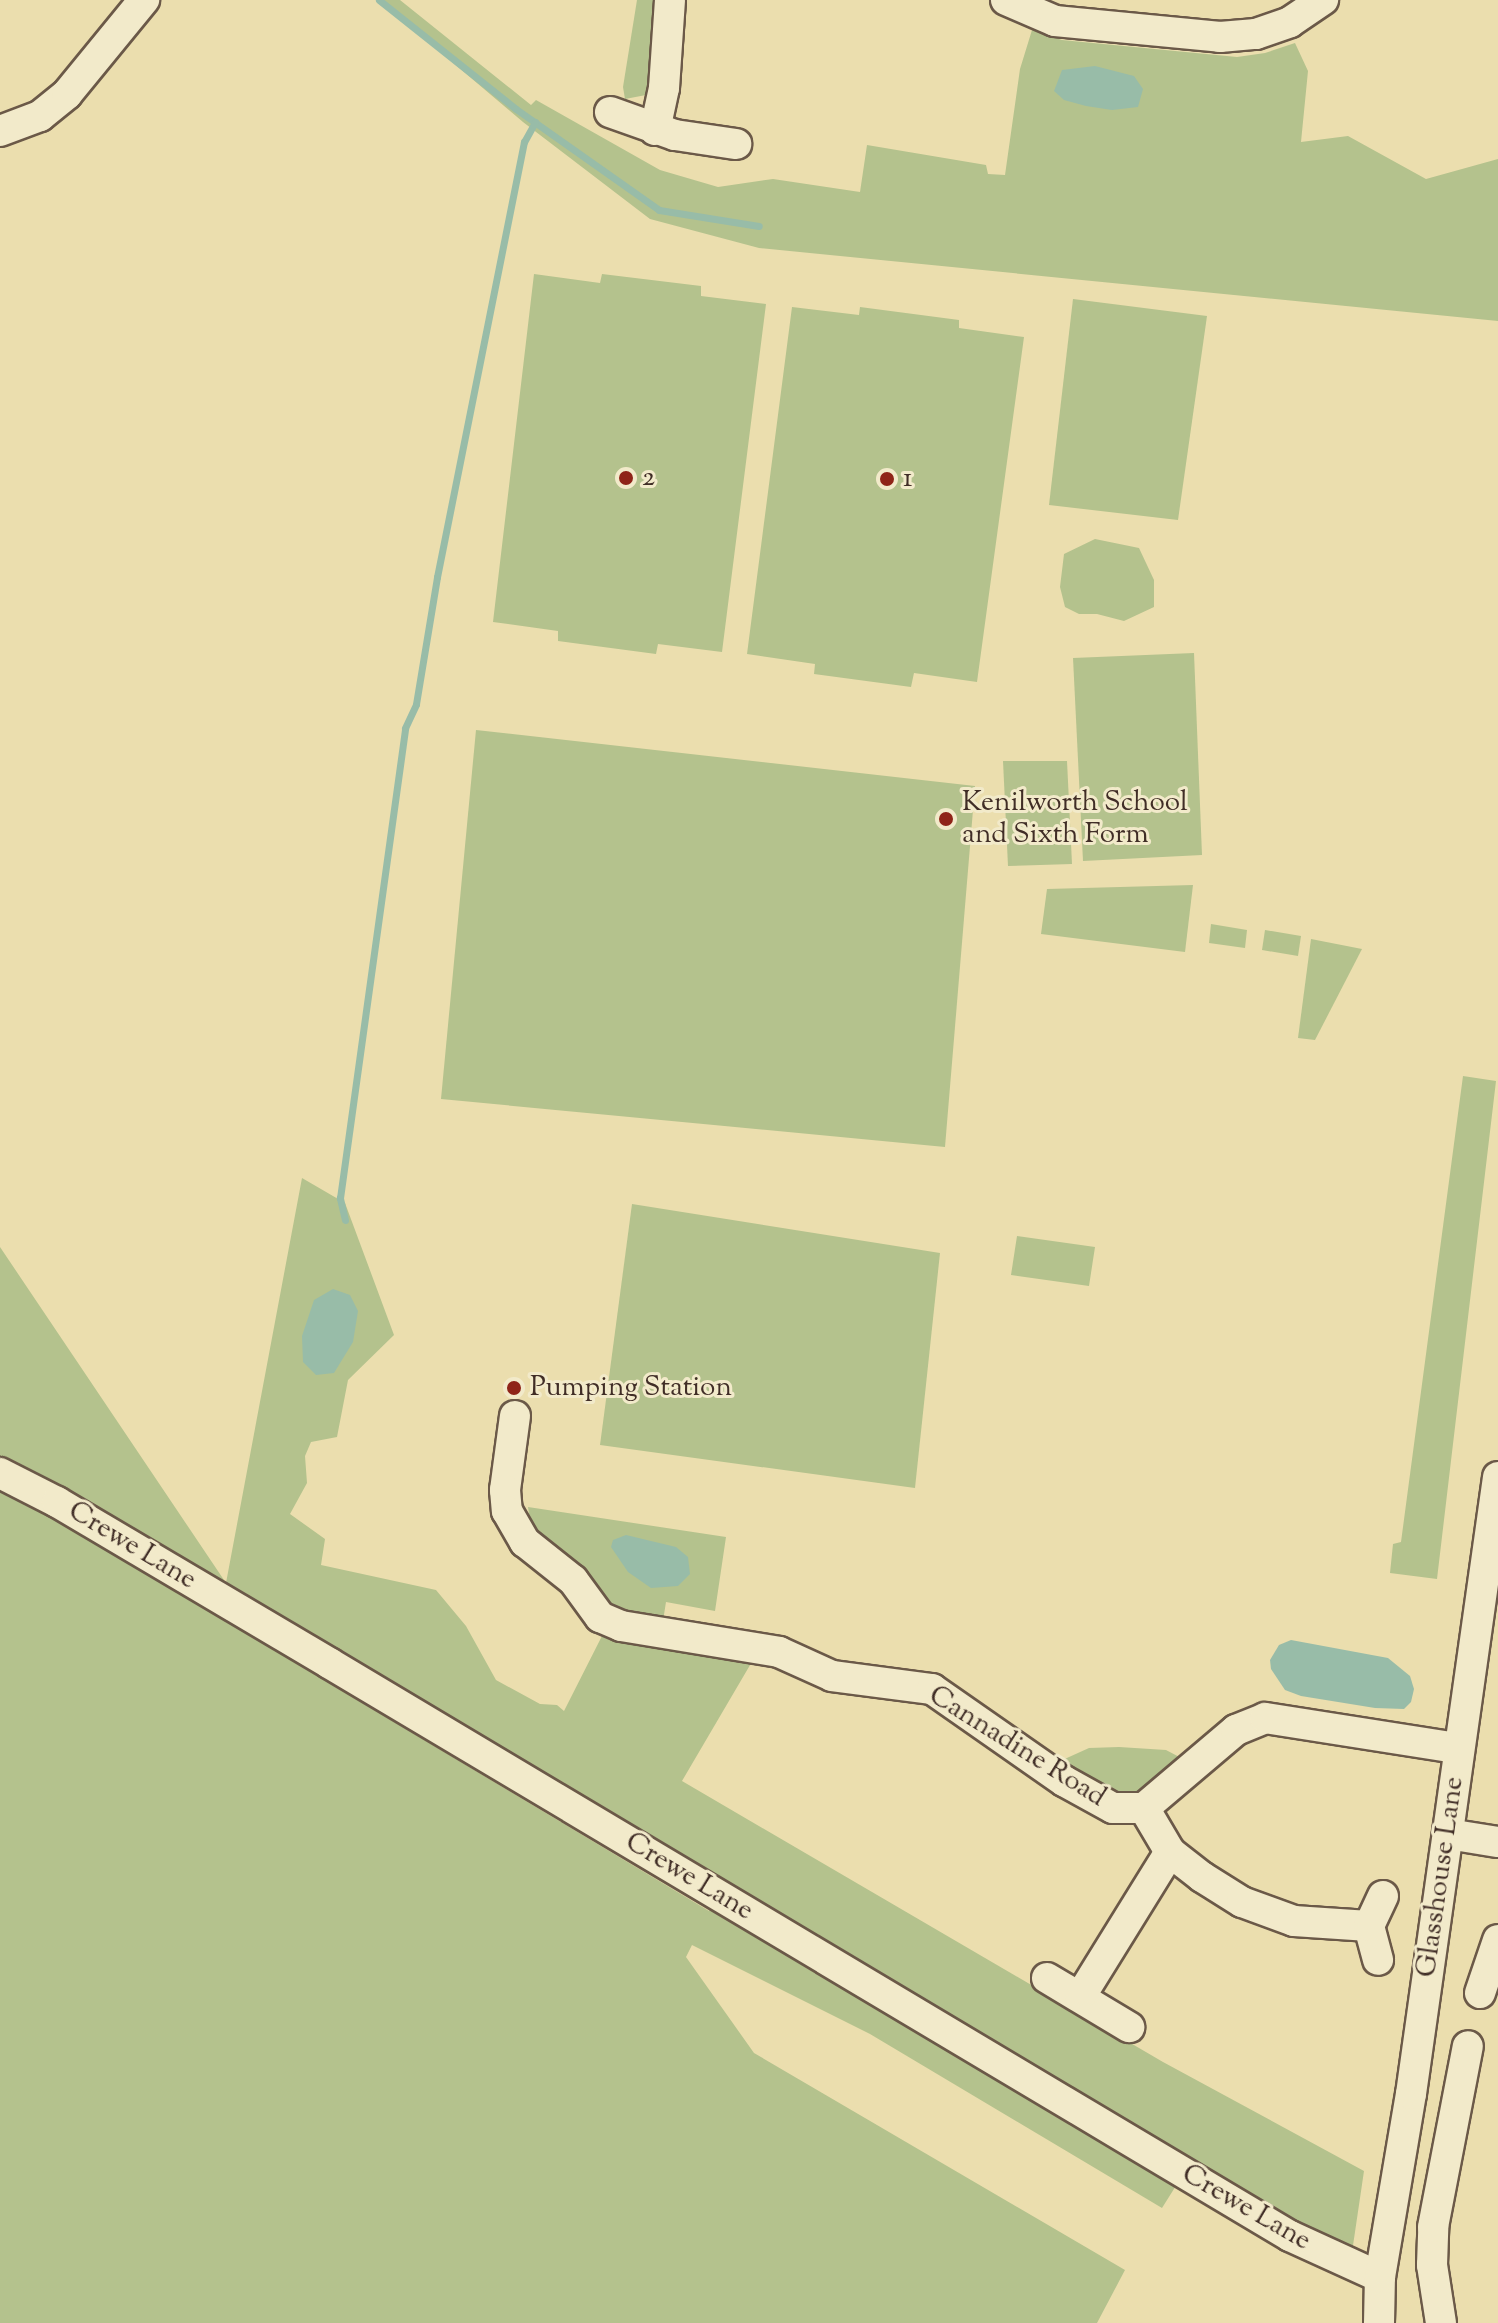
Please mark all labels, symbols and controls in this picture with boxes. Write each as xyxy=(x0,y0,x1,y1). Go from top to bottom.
place label: 2 xyxy=(642,461,655,495)
place label: 1 xyxy=(903,462,913,496)
marker: 2 xyxy=(617,469,635,487)
marker: 1 xyxy=(878,470,896,488)
place label: Kenilworth School and Sixth Form xyxy=(962,786,1188,852)
marker: Kenilworth School and Sixth Form xyxy=(937,810,955,828)
place label: Pumping Station xyxy=(530,1371,732,1405)
marker: Pumping Station xyxy=(505,1379,523,1397)
street label: Crewe Lane xyxy=(62,1495,202,1597)
street label: Cannadine Road xyxy=(922,1679,1112,1815)
street label: Glasshouse Lane xyxy=(1410,1774,1472,1980)
street label: Crewe Lane xyxy=(619,1826,759,1928)
street label: Crewe Lane xyxy=(1175,2158,1317,2258)

